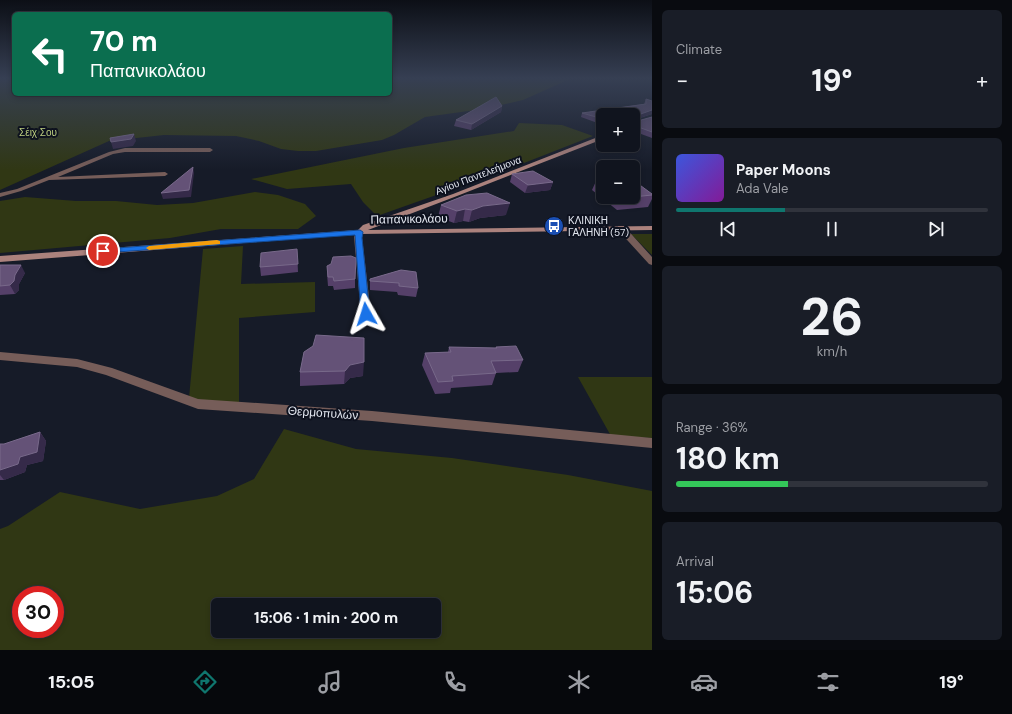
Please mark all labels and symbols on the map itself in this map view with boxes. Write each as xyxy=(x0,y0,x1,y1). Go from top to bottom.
park label: Σέιχ Σου xyxy=(19,126,57,139)
street label: Αγίου Παντελεήμονα xyxy=(433,153,523,198)
street label: Παπανικολάου xyxy=(370,210,448,228)
place label: ΚΛΙΝΙΚΗ ΓΑΛΗΝΗ (57) xyxy=(568,214,629,239)
bus stop icon: ΚΛΙΝΙΚΗ ΓΑΛΗΝΗ (57) xyxy=(543,215,565,237)
pin xyxy=(86,234,120,268)
position arrow xyxy=(345,293,387,335)
street label: Θερμοπυλών xyxy=(287,403,359,423)
speed limit sign: 30 xyxy=(12,586,64,638)

